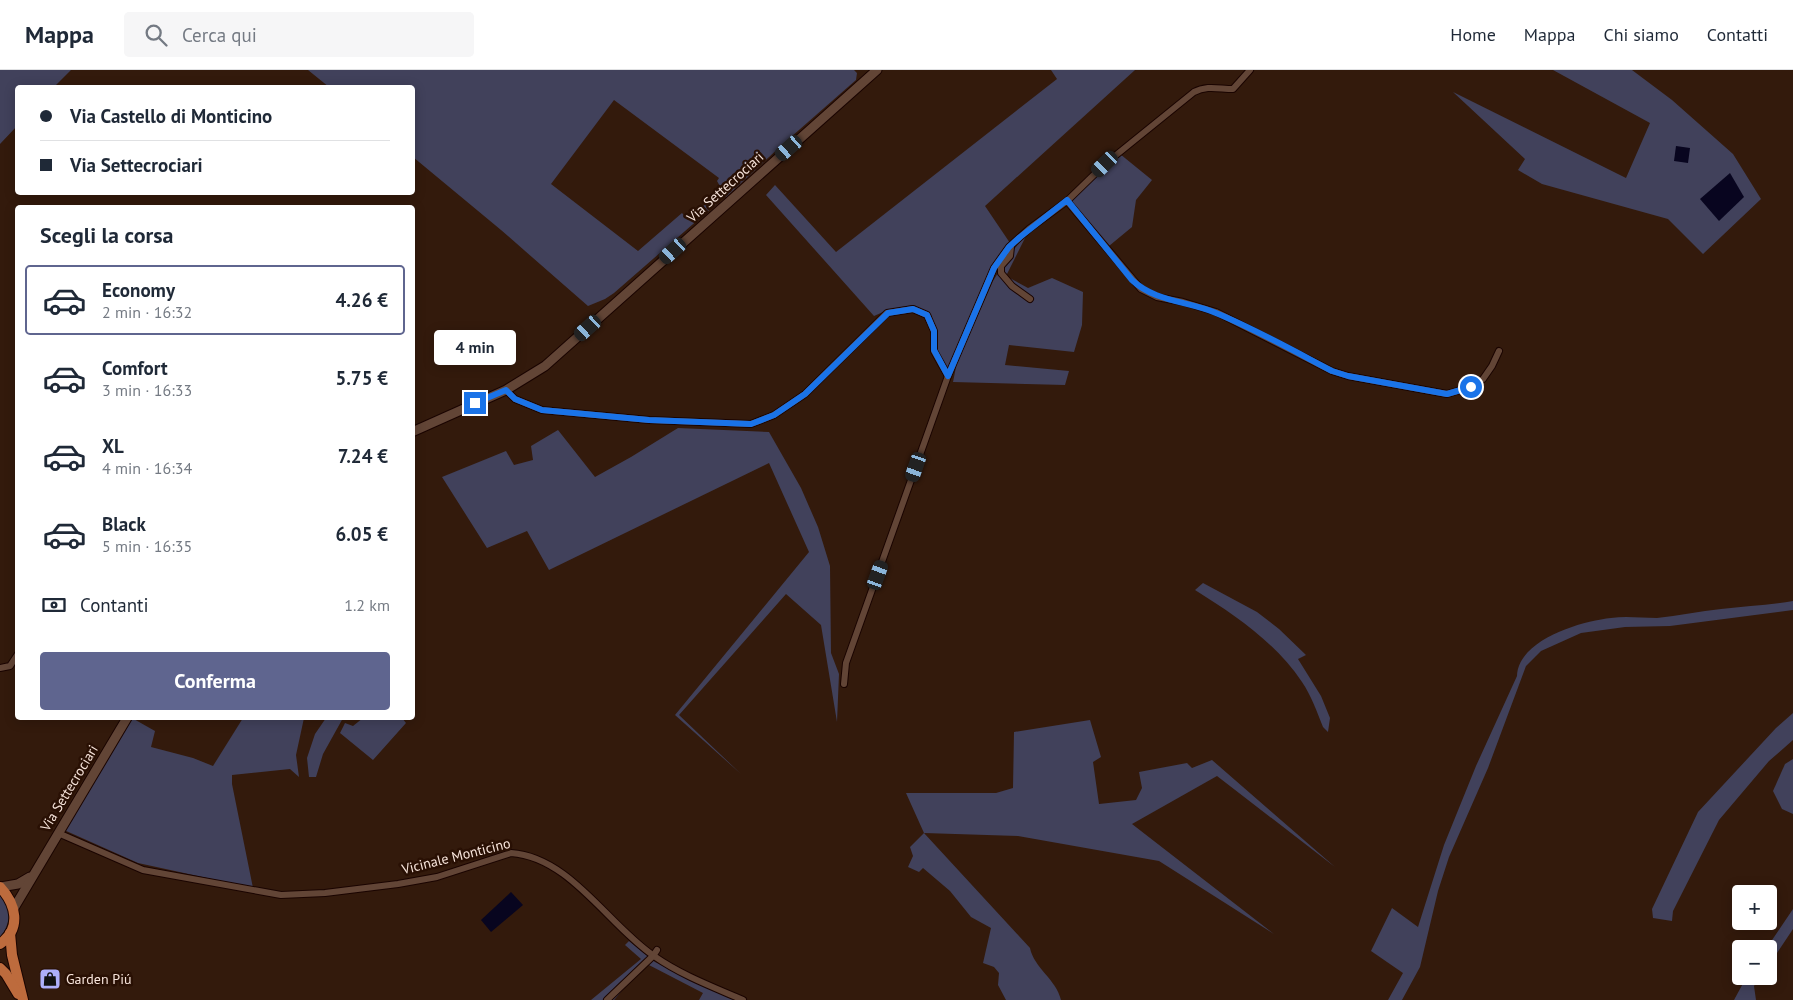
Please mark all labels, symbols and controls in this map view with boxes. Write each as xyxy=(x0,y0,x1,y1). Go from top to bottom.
search box xyxy=(124,12,474,57)
text: Mappa xyxy=(25,19,94,50)
icon: search xyxy=(142,21,170,49)
text: Cerca qui xyxy=(182,23,257,47)
text: Home xyxy=(1450,23,1496,46)
text: Mappa xyxy=(1524,23,1575,46)
text: Chi siamo xyxy=(1603,23,1679,46)
text: Contatti xyxy=(1707,23,1768,46)
text: Via Castello di Monticino xyxy=(70,104,272,128)
car xyxy=(772,132,805,164)
street label: Via Settecrociari xyxy=(682,148,767,227)
car xyxy=(1089,148,1121,180)
text: Via Settecrociari xyxy=(70,153,203,177)
text: Scegli la corsa xyxy=(40,221,173,249)
car xyxy=(656,235,689,267)
icon: car xyxy=(42,278,87,323)
text: Economy xyxy=(102,278,175,302)
text: 4.26 € xyxy=(335,288,388,312)
text: 2 min · 16:32 xyxy=(102,302,192,322)
car xyxy=(571,312,604,344)
callout: 4 min xyxy=(434,330,516,366)
text: 4 min xyxy=(455,337,495,357)
icon: car xyxy=(42,356,87,401)
text: Comfort xyxy=(102,356,168,380)
text: 5.75 € xyxy=(335,366,388,390)
route start xyxy=(1460,376,1482,398)
text: 3 min · 16:33 xyxy=(102,380,192,400)
route end xyxy=(464,392,486,414)
icon: car xyxy=(42,434,87,479)
text: XL xyxy=(102,434,124,458)
text: 7.24 € xyxy=(338,444,388,468)
car xyxy=(904,450,927,484)
text: 4 min · 16:34 xyxy=(102,458,192,478)
icon: car xyxy=(42,512,87,557)
text: Black xyxy=(102,512,146,536)
text: 6.05 € xyxy=(335,522,388,546)
text: 5 min · 16:35 xyxy=(102,536,192,556)
car xyxy=(865,558,890,592)
icon: cash xyxy=(40,591,68,619)
text: Contanti xyxy=(80,593,149,617)
text: 1.2 km xyxy=(344,595,390,615)
button: Conferma xyxy=(40,652,390,710)
street label: Via Settecrociari xyxy=(36,742,102,835)
street label: Vicinale Monticino xyxy=(399,834,512,878)
map controls xyxy=(1732,885,1777,985)
button: + xyxy=(1732,885,1777,930)
button: − xyxy=(1732,940,1777,985)
shop icon: Garden Piú xyxy=(38,967,62,991)
place label: Garden Piú xyxy=(66,970,131,988)

